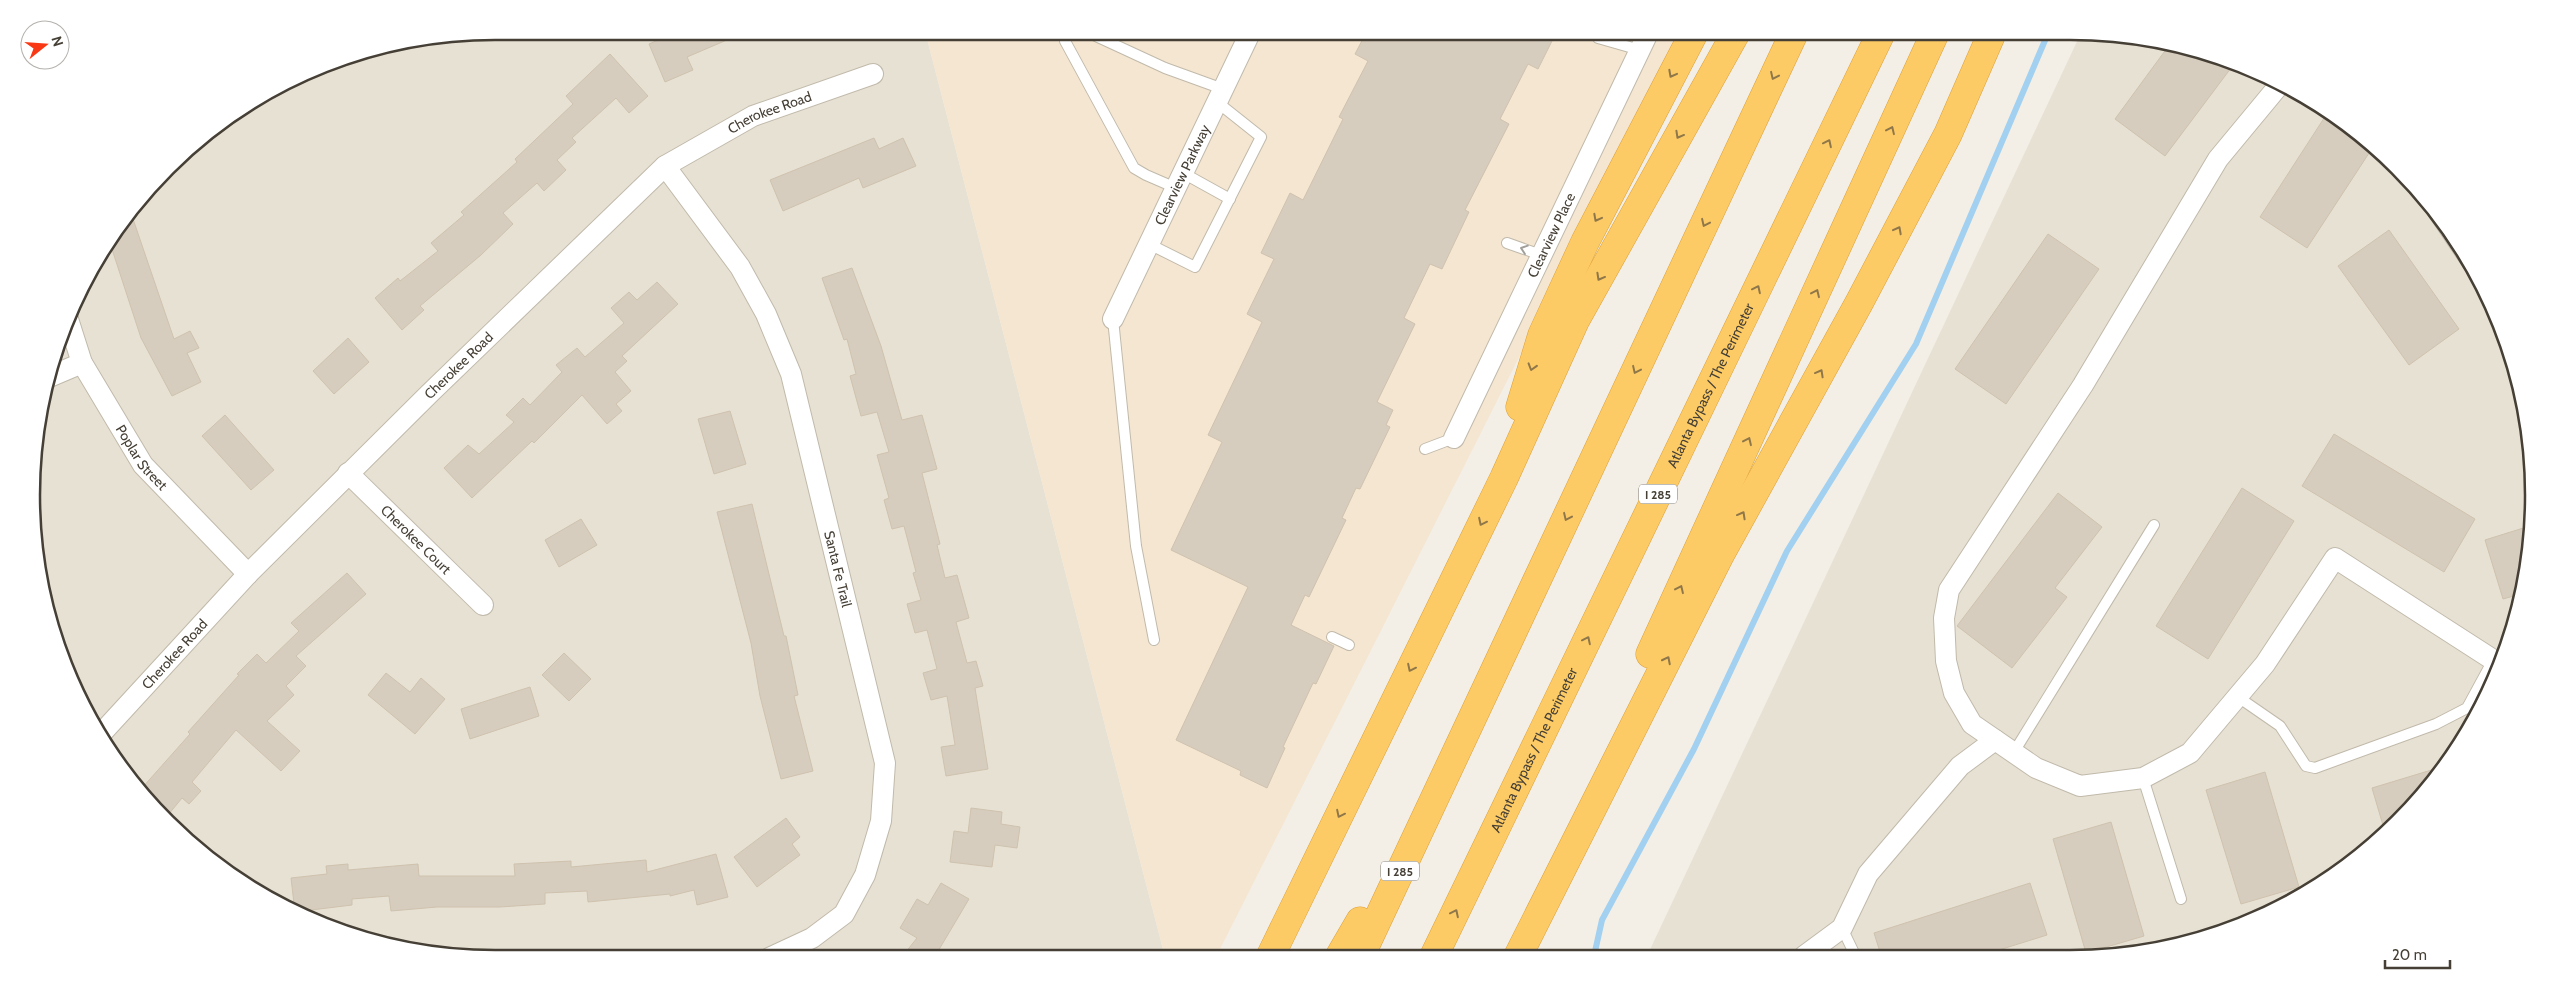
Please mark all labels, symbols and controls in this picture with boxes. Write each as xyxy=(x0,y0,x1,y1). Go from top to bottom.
north arrow xyxy=(20,20,70,70)
text: N xyxy=(47,34,67,49)
one-way arrow xyxy=(1668,69,1678,78)
one-way arrow xyxy=(1770,71,1781,80)
street label: Cherokee Road xyxy=(724,87,814,138)
street label: Clearview Parkway xyxy=(1150,121,1214,228)
one-way arrow xyxy=(1885,126,1895,135)
one-way arrow xyxy=(1675,129,1685,138)
one-way arrow xyxy=(1822,139,1832,148)
street label: Clearview Place xyxy=(1523,190,1579,280)
one-way arrow xyxy=(1593,213,1603,222)
one-way arrow xyxy=(1701,218,1712,227)
one-way arrow xyxy=(1891,227,1901,236)
one-way arrow xyxy=(1520,245,1529,255)
one-way arrow xyxy=(1596,271,1606,280)
one-way arrow xyxy=(1751,285,1761,294)
one-way arrow xyxy=(1809,289,1820,298)
street label: Atlanta Bypass / The Perimeter xyxy=(1663,300,1758,471)
street label: Cherokee Road xyxy=(420,328,497,403)
one-way arrow xyxy=(1528,362,1538,371)
one-way arrow xyxy=(1632,365,1643,374)
one-way arrow xyxy=(1814,370,1824,379)
street label: Poplar Street xyxy=(112,421,172,494)
one-way arrow xyxy=(1741,437,1752,446)
road number: I 285 xyxy=(1639,484,1677,504)
street label: Cherokee Court xyxy=(377,501,455,578)
one-way arrow xyxy=(1563,512,1573,521)
one-way arrow xyxy=(1735,512,1745,521)
one-way arrow xyxy=(1478,517,1489,526)
street label: Santa Fe Trail xyxy=(820,529,856,610)
one-way arrow xyxy=(1674,585,1684,594)
street label: Cherokee Road xyxy=(138,615,211,693)
one-way arrow xyxy=(1581,636,1591,645)
one-way arrow xyxy=(1661,656,1671,665)
one-way arrow xyxy=(1407,663,1417,672)
street label: Atlanta Bypass / The Perimeter xyxy=(1486,664,1582,835)
one-way arrow xyxy=(1335,809,1346,818)
road number: I 285 xyxy=(1381,861,1419,880)
one-way arrow xyxy=(1449,909,1459,918)
scale bar xyxy=(2385,938,2450,970)
text: 20 m xyxy=(2392,946,2427,964)

